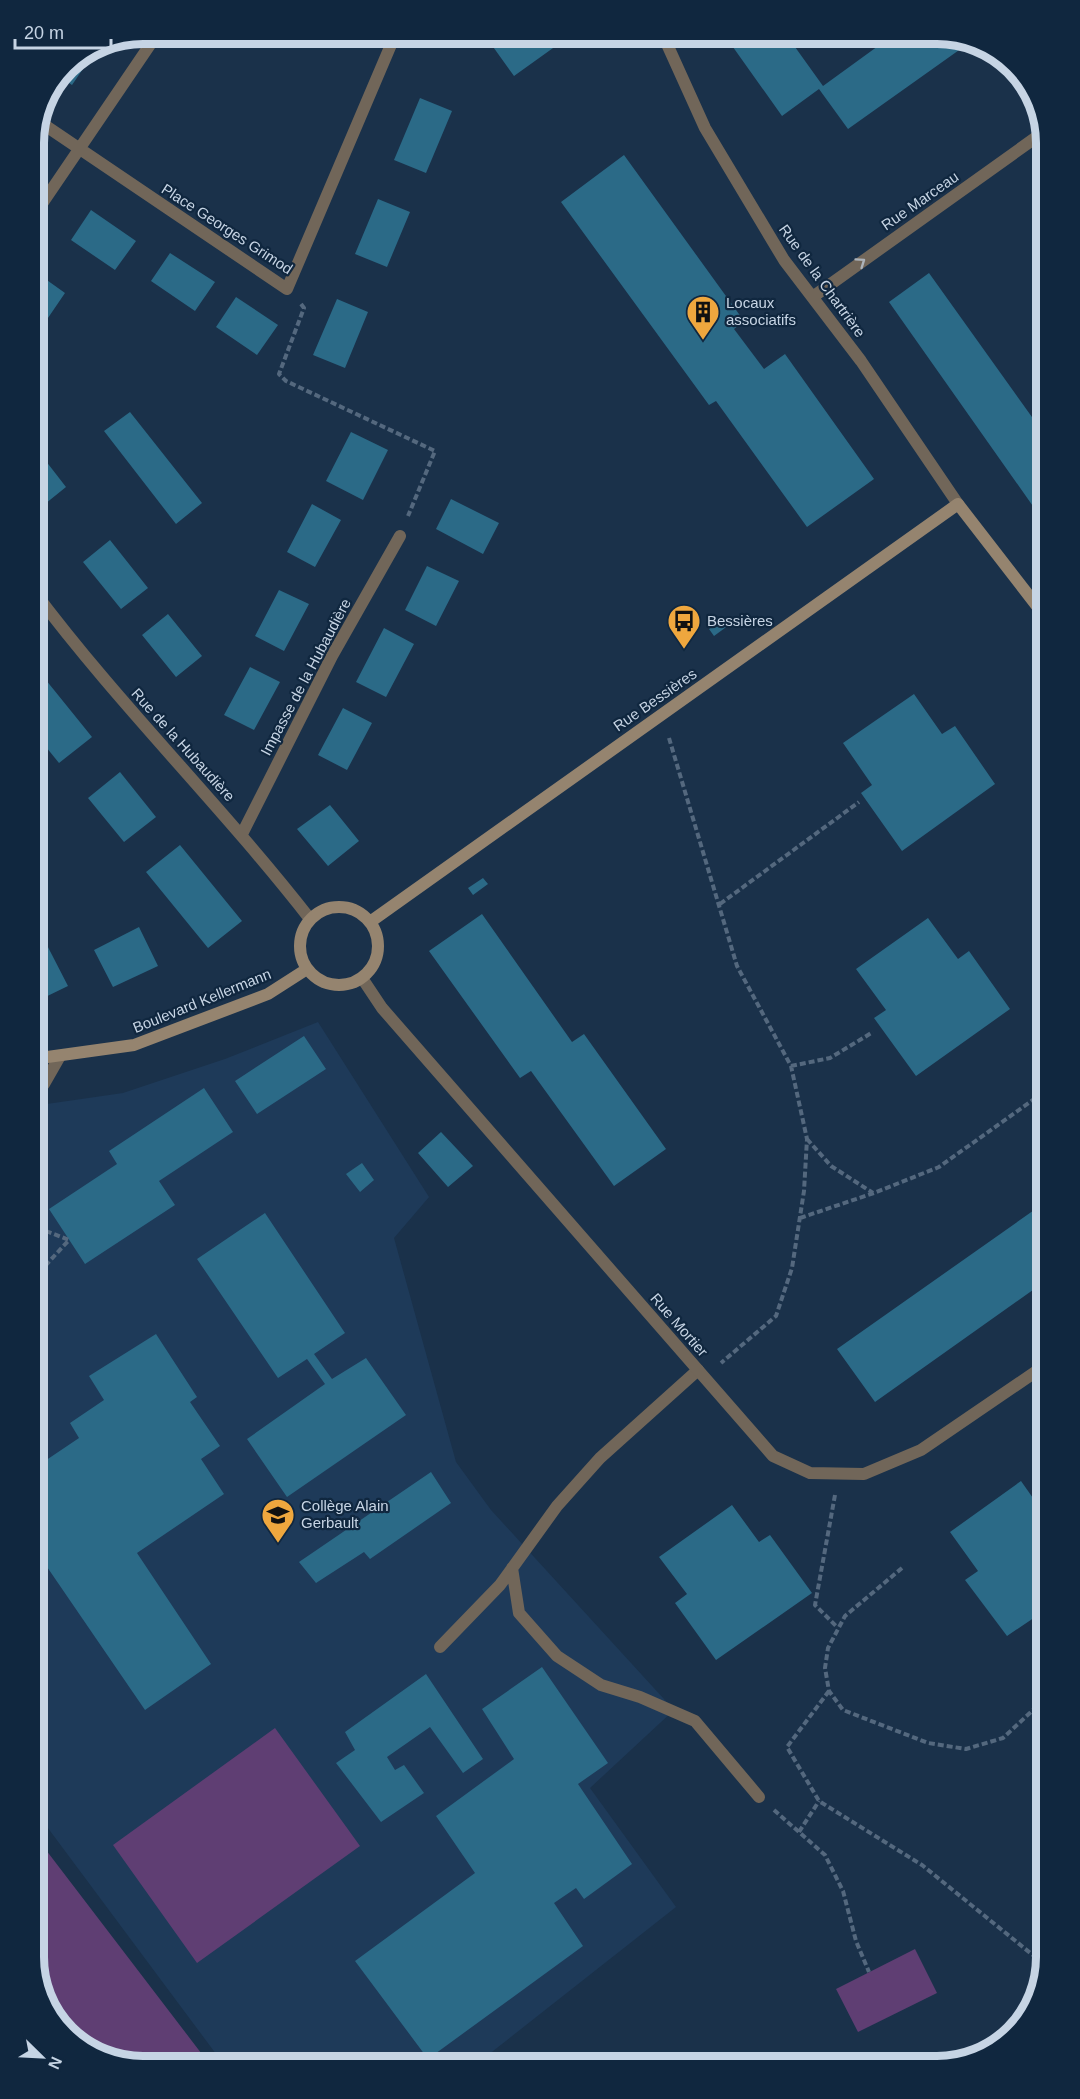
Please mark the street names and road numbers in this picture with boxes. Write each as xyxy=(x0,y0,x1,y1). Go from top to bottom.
street label: Rue Marceau xyxy=(878,168,961,233)
street label: Place Georges Grimod xyxy=(159,180,296,277)
street label: Rue de la Chartrière xyxy=(776,221,869,340)
street label: Impasse de la Hubaudière xyxy=(257,595,354,758)
street label: Rue Bessières xyxy=(610,665,700,735)
street label: Rue de la Hubaudière xyxy=(128,685,239,805)
street label: Boulevard Kellermann xyxy=(130,965,273,1036)
street label: Rue Mortier xyxy=(647,1290,711,1360)

